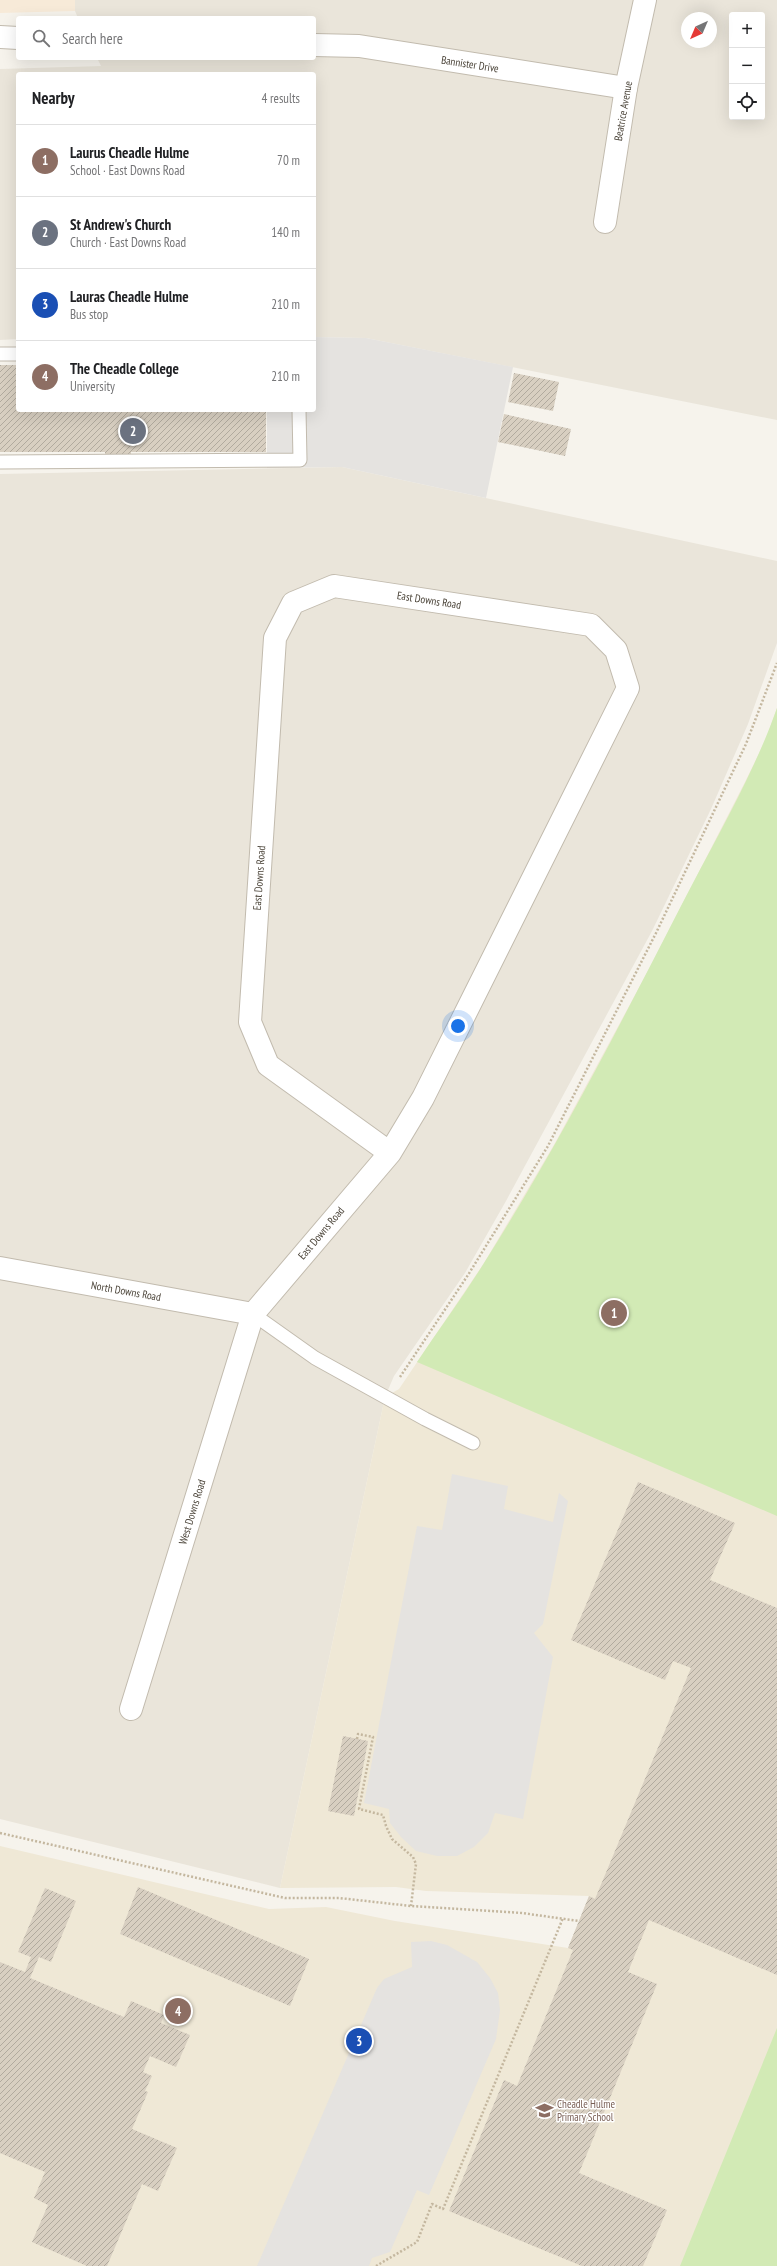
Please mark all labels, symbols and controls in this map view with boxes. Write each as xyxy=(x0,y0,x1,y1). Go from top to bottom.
north arrow xyxy=(681,12,717,48)
map controls xyxy=(729,12,765,120)
button: + xyxy=(729,12,765,48)
search box xyxy=(16,16,316,60)
icon: search xyxy=(30,27,52,49)
text: Search here xyxy=(62,29,123,48)
button: − xyxy=(729,48,765,84)
street label: Bannister Drive xyxy=(440,53,500,76)
street label: Beatrice Avenue xyxy=(611,79,635,142)
button: locate xyxy=(729,84,765,120)
text: Nearby xyxy=(32,87,75,109)
text: 4 results xyxy=(261,90,300,107)
text: Laurus Cheadle Hulme xyxy=(70,143,189,162)
text: 1 xyxy=(42,152,48,169)
text: 70 m xyxy=(277,152,300,169)
text: School · East Downs Road xyxy=(70,162,185,179)
text: St Andrew's Church xyxy=(70,215,171,234)
text: 2 xyxy=(42,224,48,241)
text: 140 m xyxy=(271,224,300,241)
text: Church · East Downs Road xyxy=(70,234,186,251)
text: Lauras Cheadle Hulme xyxy=(70,287,189,306)
text: 3 xyxy=(42,296,48,313)
text: 210 m xyxy=(271,296,300,313)
text: Bus stop xyxy=(70,306,108,323)
text: The Cheadle College xyxy=(70,359,179,378)
text: 4 xyxy=(42,368,48,385)
text: 210 m xyxy=(271,368,300,385)
text: University xyxy=(70,378,115,395)
pin: 2 xyxy=(120,416,146,446)
street label: East Downs Road xyxy=(396,588,462,612)
street label: East Downs Road xyxy=(250,845,268,911)
your location xyxy=(448,1016,468,1036)
street label: East Downs Road xyxy=(295,1204,347,1262)
street label: North Downs Road xyxy=(90,1278,162,1304)
pin: 1 xyxy=(601,1298,627,1328)
street label: West Downs Road xyxy=(175,1478,209,1546)
pin: 4 xyxy=(165,1996,191,2026)
pin: 3 xyxy=(346,2026,372,2056)
place label: Cheadle Hulme Primary School xyxy=(557,2097,615,2124)
school or university icon: Cheadle Hulme Primary School xyxy=(534,2100,554,2120)

